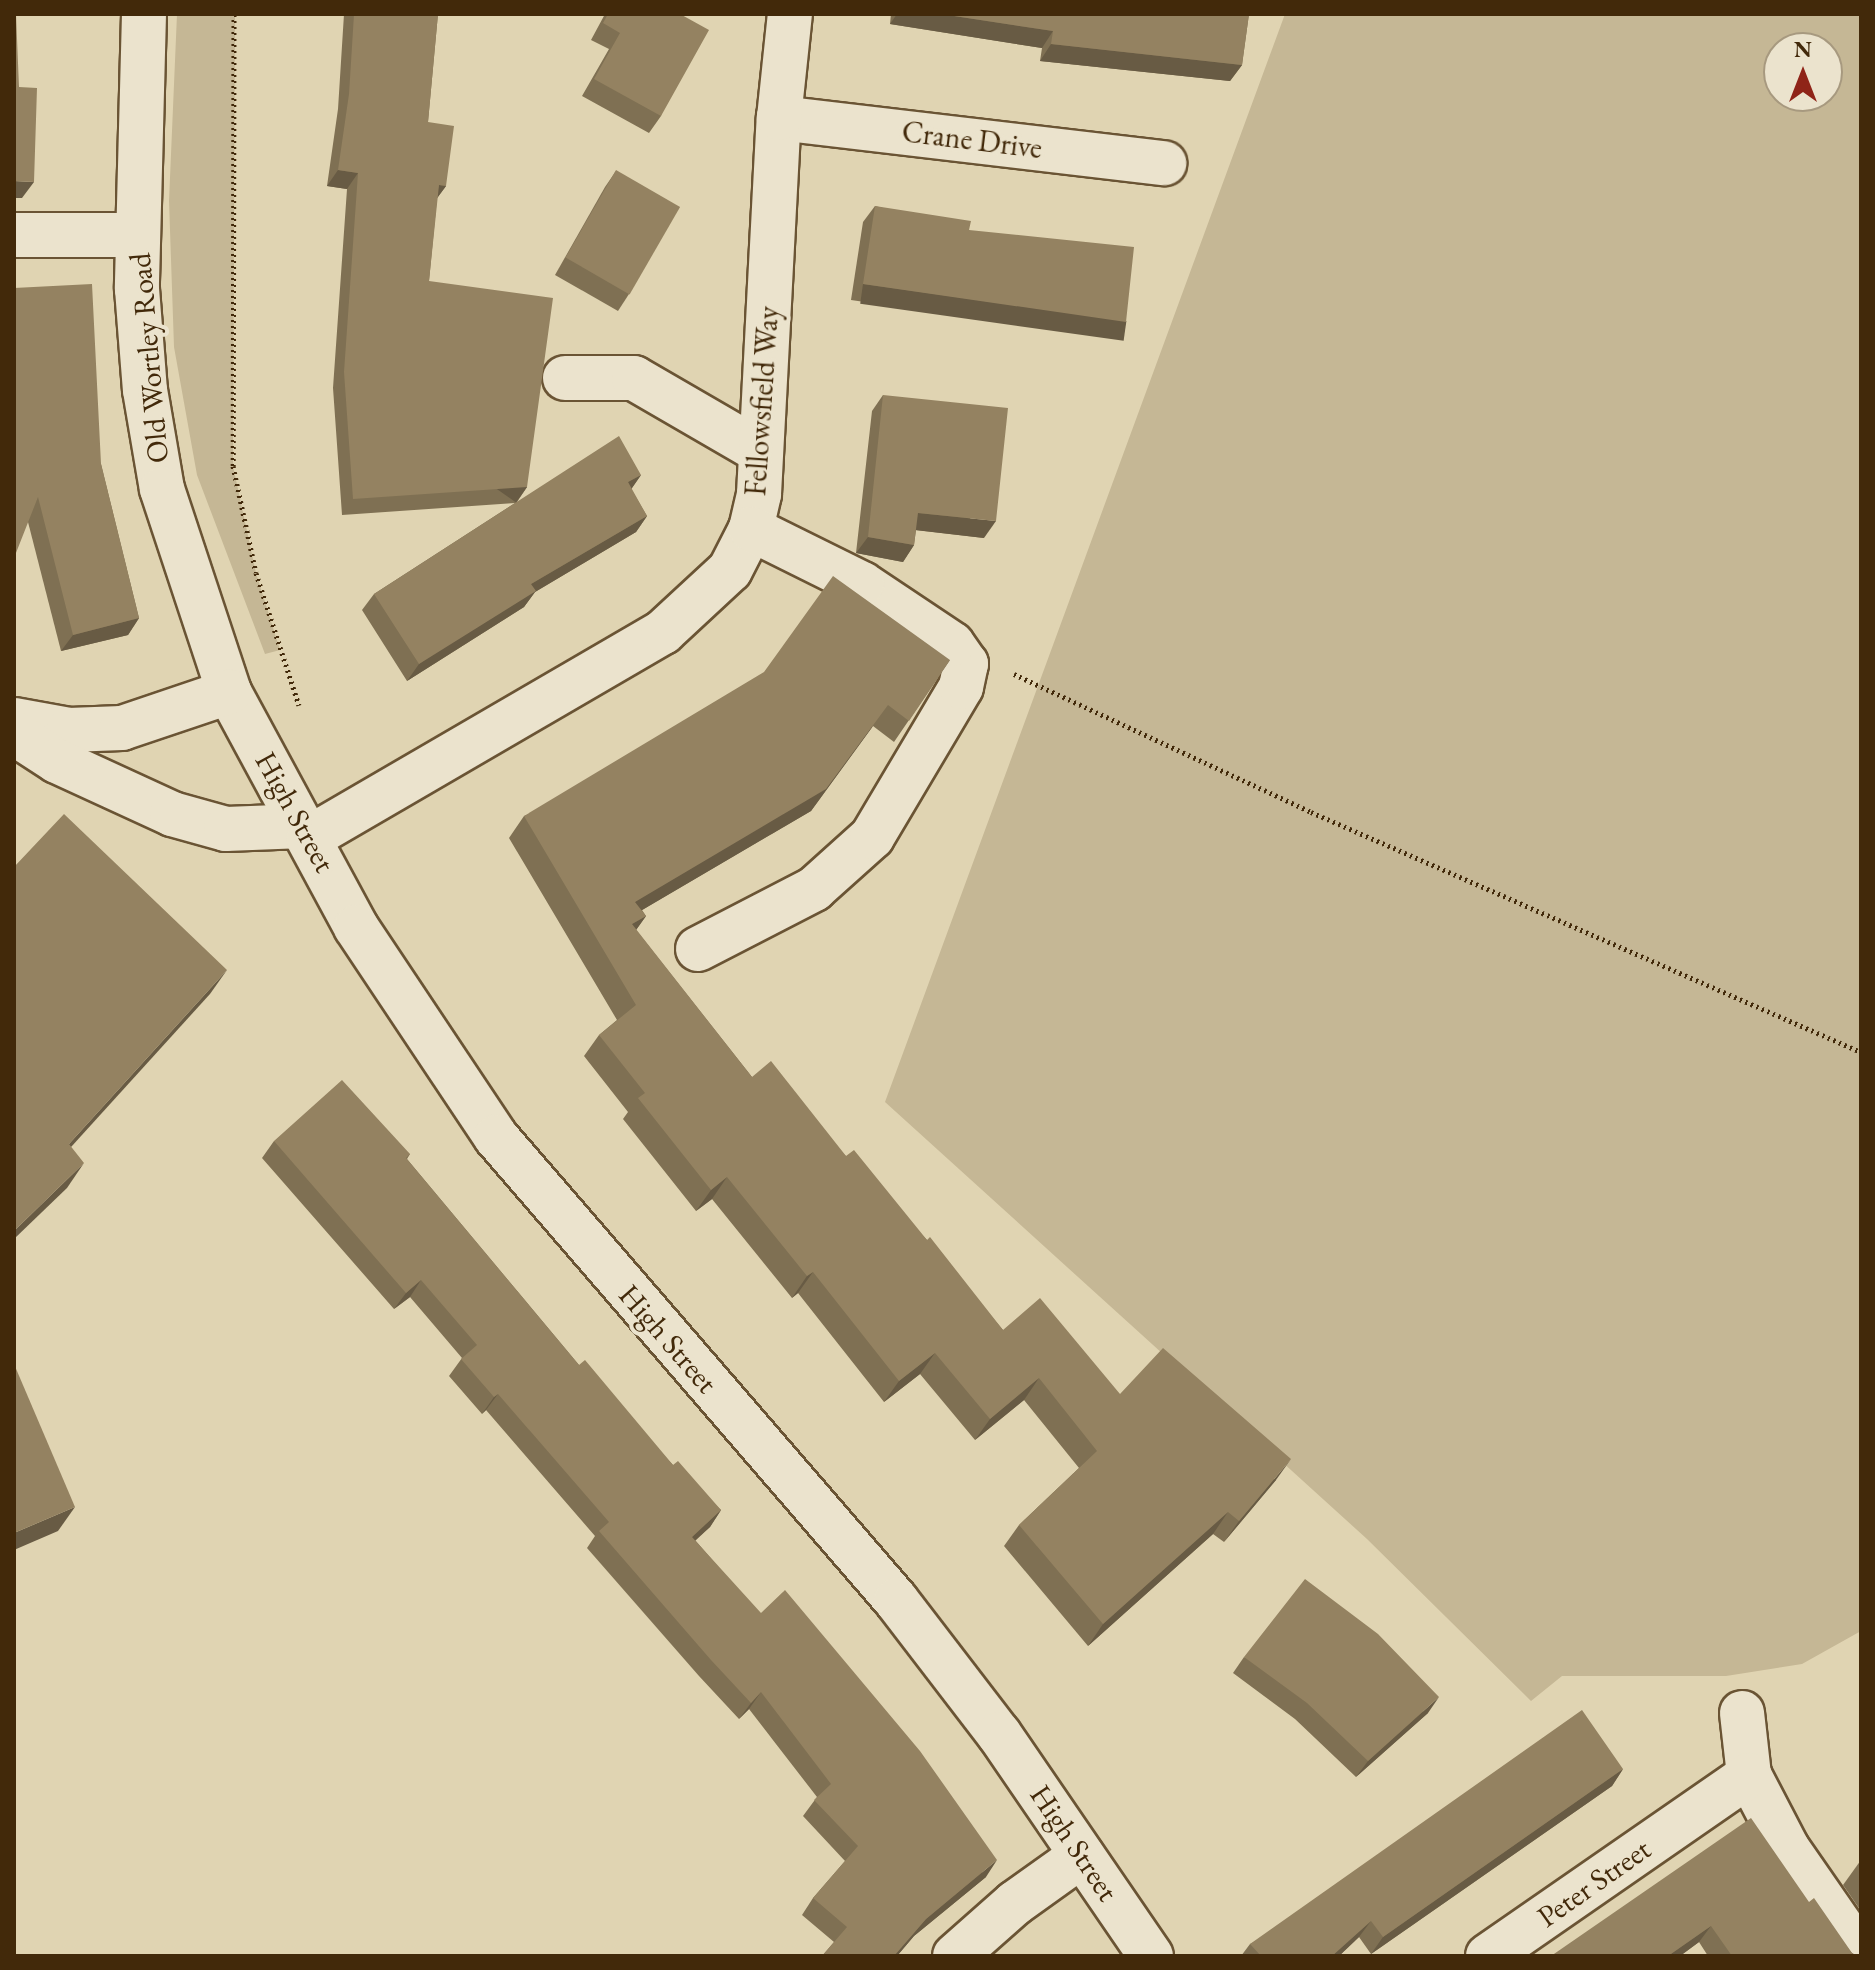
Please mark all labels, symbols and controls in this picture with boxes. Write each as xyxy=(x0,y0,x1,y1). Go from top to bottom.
north arrow xyxy=(1763,32,1843,112)
text: N xyxy=(1794,35,1812,64)
street label: Crane Drive xyxy=(900,114,1044,166)
street label: Old Wortley Road xyxy=(122,251,176,465)
street label: Fellowsfield Way xyxy=(737,305,787,497)
street label: High Street xyxy=(247,746,343,878)
street label: High Street xyxy=(611,1277,725,1401)
street label: High Street xyxy=(1022,1778,1126,1908)
street label: Peter Street xyxy=(1531,1831,1657,1935)

